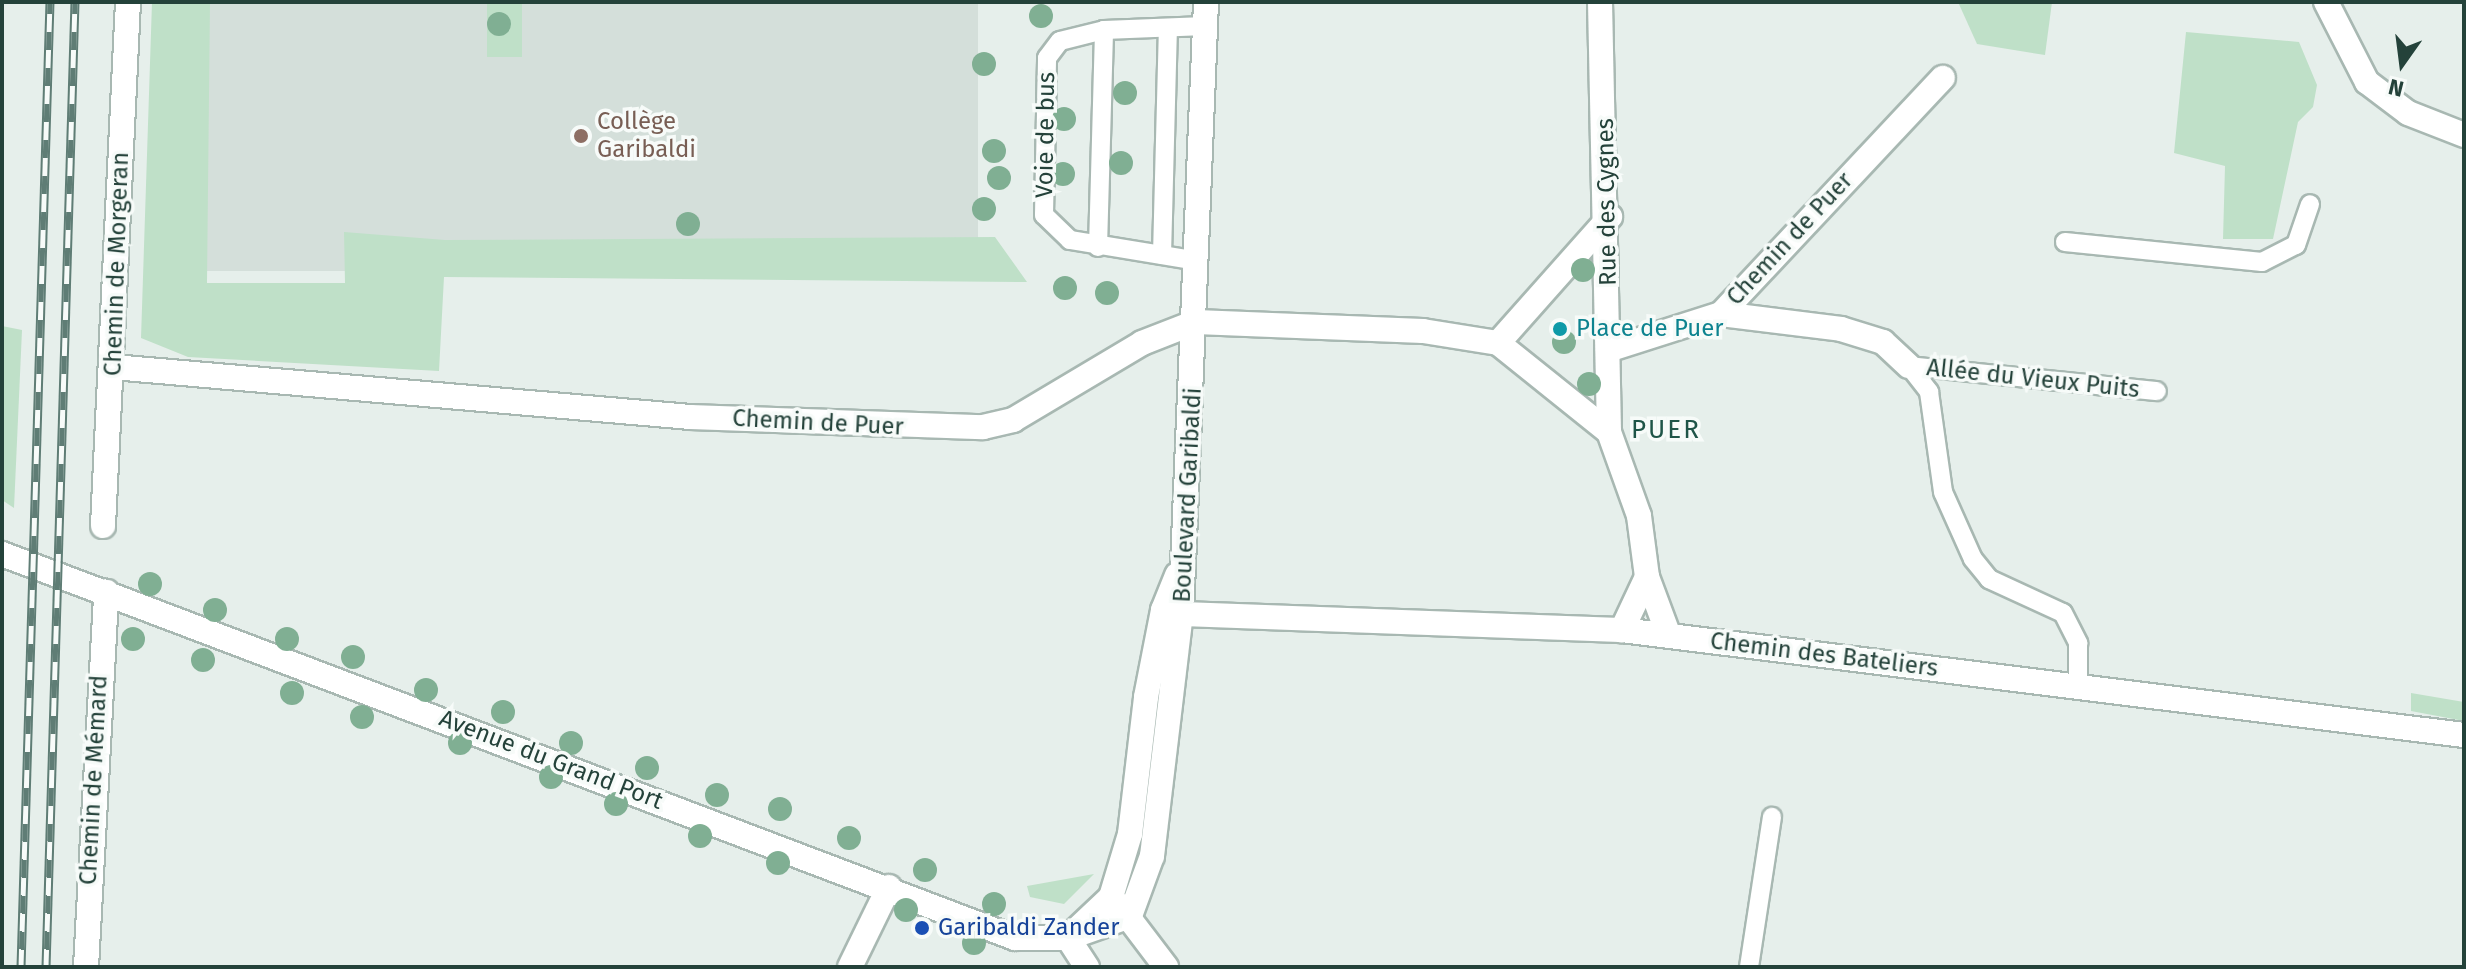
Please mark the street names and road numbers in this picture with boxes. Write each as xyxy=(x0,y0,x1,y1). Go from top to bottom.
street label: Voie de bus xyxy=(1031,72,1061,198)
street label: Rue des Cygnes xyxy=(1591,118,1623,286)
street label: Chemin de Morgeran xyxy=(99,151,135,377)
street label: Chemin de Puer xyxy=(1721,166,1859,312)
street label: Allée du Vieux Puits xyxy=(1925,353,2141,405)
street label: Boulevard Garibaldi xyxy=(1168,387,1208,603)
street label: Chemin de Puer xyxy=(732,404,904,442)
street label: Chemin des Bateliers xyxy=(1709,627,1939,683)
street label: Chemin de Mémard xyxy=(74,674,114,886)
street label: Avenue du Grand Port xyxy=(435,704,667,816)

